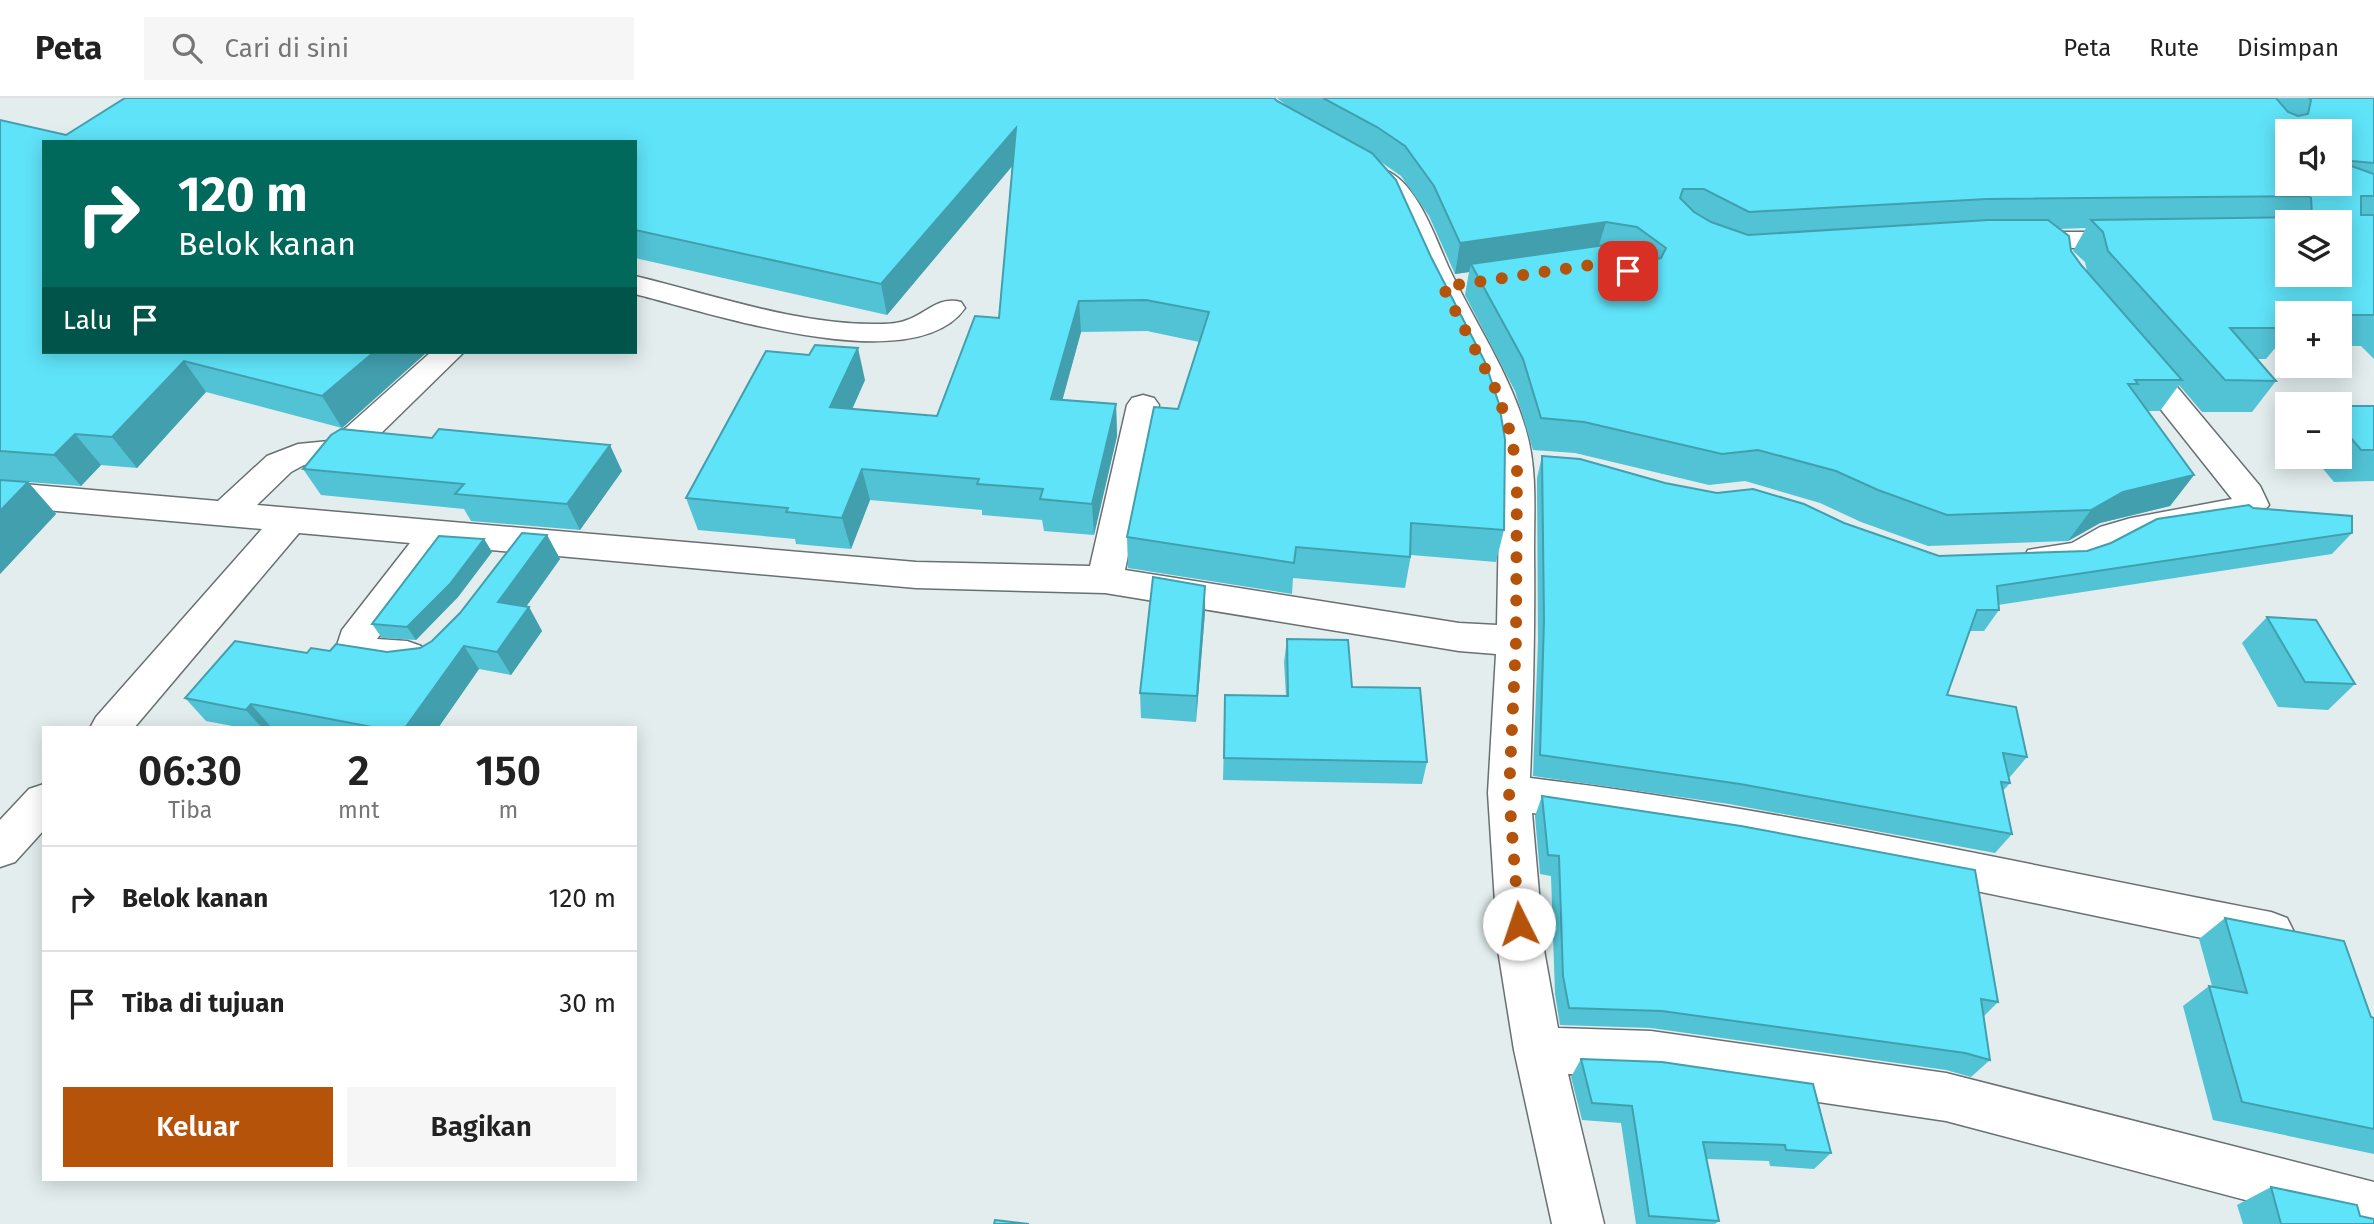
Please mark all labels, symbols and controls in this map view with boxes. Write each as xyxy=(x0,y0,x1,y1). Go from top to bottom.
search box xyxy=(144,17,634,80)
text: Peta xyxy=(35,28,102,68)
icon: search xyxy=(168,29,206,67)
text: Cari di sini xyxy=(224,33,349,64)
text: Peta xyxy=(2063,34,2111,62)
text: Rute xyxy=(2149,34,2199,62)
text: Disimpan xyxy=(2237,34,2339,62)
map controls xyxy=(2275,119,2352,469)
button: sound xyxy=(2275,119,2352,196)
text: 120 m xyxy=(178,165,308,224)
icon: right xyxy=(63,168,154,259)
button: layers xyxy=(2275,210,2352,287)
text: Belok kanan xyxy=(178,225,356,263)
pin xyxy=(1598,241,1658,301)
icon: arrive xyxy=(1609,252,1647,290)
icon: arrive xyxy=(126,301,164,339)
button: + xyxy=(2275,301,2352,378)
text: Lalu xyxy=(63,305,112,336)
button: − xyxy=(2275,392,2352,469)
text: 06:30 xyxy=(138,746,242,796)
text: 2 xyxy=(348,746,370,796)
text: 150 xyxy=(475,746,541,796)
text: Tiba xyxy=(168,796,212,824)
text: mnt xyxy=(338,796,380,824)
text: m xyxy=(498,796,518,824)
icon: right xyxy=(63,880,101,918)
text: Belok kanan xyxy=(122,883,268,914)
text: 120 m xyxy=(548,883,616,914)
position arrow xyxy=(1482,887,1556,961)
icon: arrive xyxy=(63,985,101,1023)
text: Tiba di tujuan xyxy=(122,988,284,1019)
text: 30 m xyxy=(559,988,616,1019)
button: Keluar xyxy=(63,1087,333,1167)
button: Bagikan xyxy=(347,1087,616,1167)

